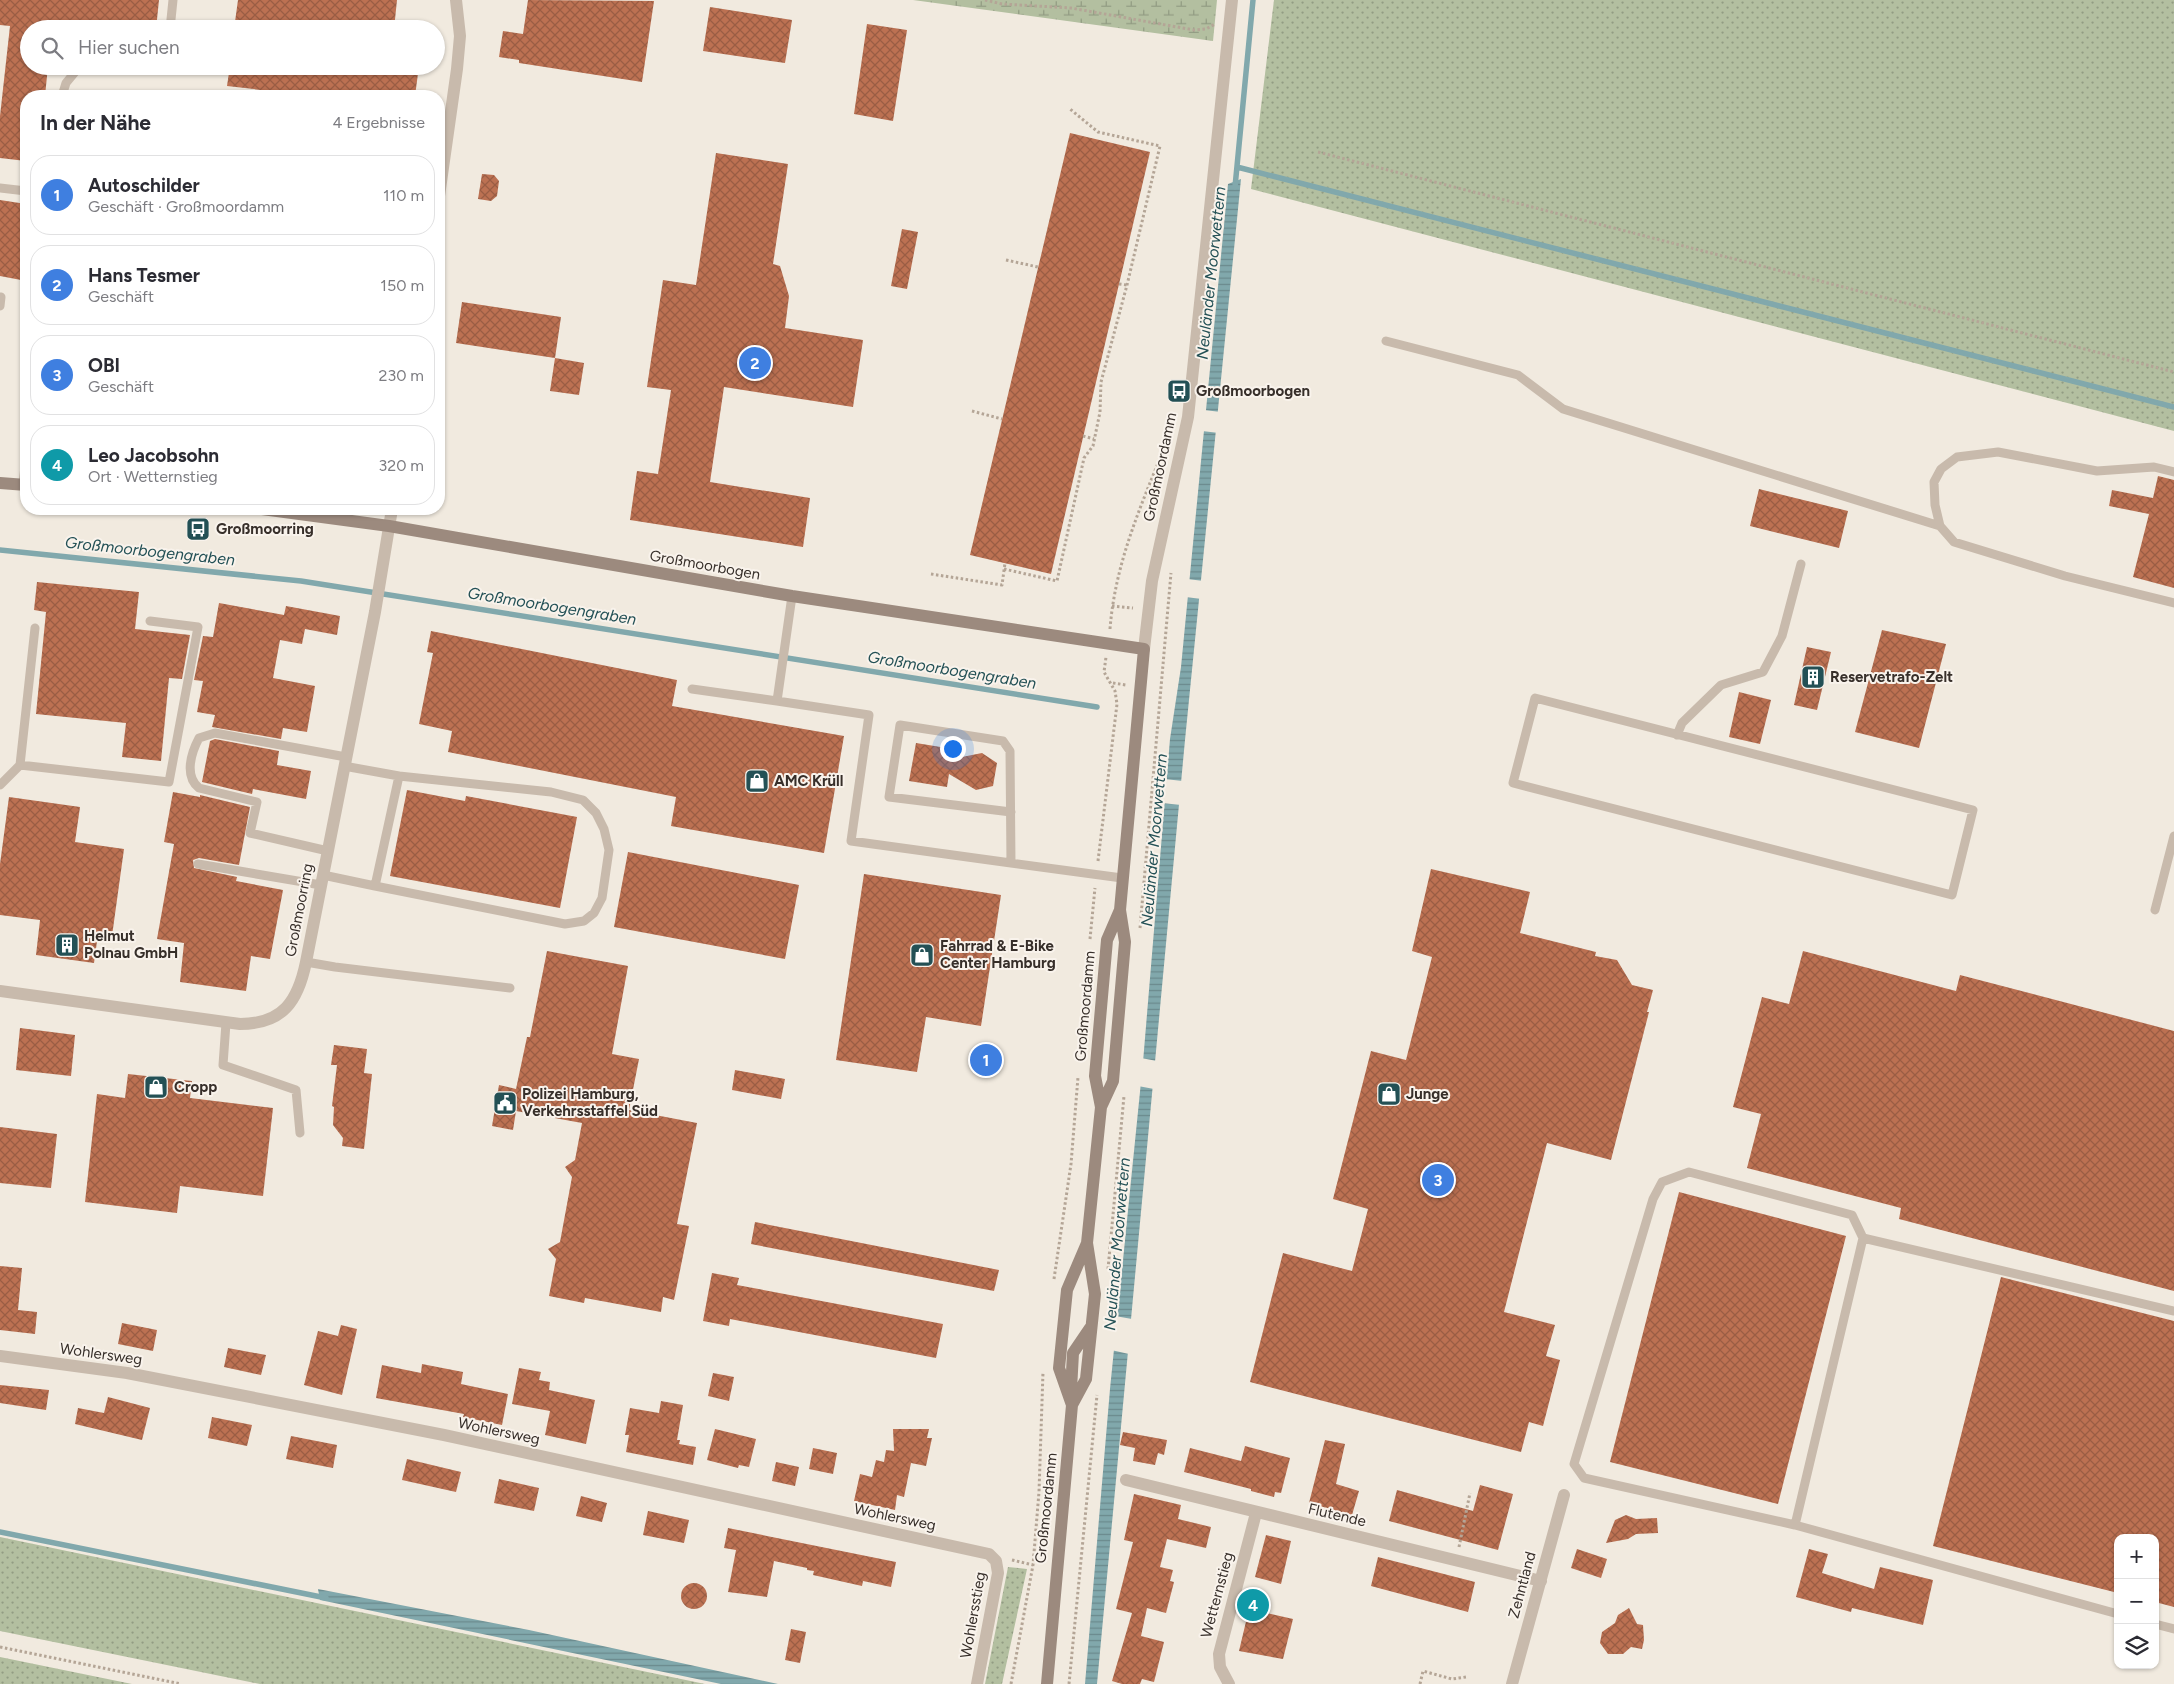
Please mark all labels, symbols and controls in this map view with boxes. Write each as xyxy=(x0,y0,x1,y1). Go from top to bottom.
search box xyxy=(20,20,445,75)
icon: search xyxy=(38,34,66,62)
text: Hier suchen xyxy=(78,36,179,59)
text: In der Nähe xyxy=(40,110,151,135)
text: 4 Ergebnisse xyxy=(332,113,425,132)
text: Autoschilder xyxy=(88,174,200,197)
text: 1 xyxy=(54,186,60,205)
text: 110 m xyxy=(383,186,424,205)
water label: Neuländer Moorwettern xyxy=(1192,186,1230,360)
text: Geschäft · Großmoordamm xyxy=(88,197,284,216)
text: Hans Tesmer xyxy=(88,264,200,287)
text: 2 xyxy=(52,276,62,295)
text: 150 m xyxy=(380,276,424,295)
text: Geschäft xyxy=(88,287,154,306)
pin: 2 xyxy=(739,344,771,382)
text: OBI xyxy=(88,354,120,377)
text: 3 xyxy=(53,366,61,385)
text: 230 m xyxy=(379,366,424,385)
text: Geschäft xyxy=(88,377,154,396)
bus stop icon: Großmoorbogen xyxy=(1166,378,1192,404)
place label: Großmoorbogen xyxy=(1196,382,1310,400)
street label: Großmoordamm xyxy=(1140,411,1180,523)
text: Leo Jacobsohn xyxy=(88,444,219,467)
text: 4 xyxy=(52,456,62,475)
text: 320 m xyxy=(379,456,424,475)
text: Ort · Wetternstieg xyxy=(88,467,218,486)
bus stop icon: Großmoorring xyxy=(185,516,211,542)
place label: Großmoorring xyxy=(216,520,314,538)
water label: Großmoorbogengraben xyxy=(64,533,236,569)
street label: Großmoorbogen xyxy=(648,546,762,584)
water label: Großmoorbogengraben xyxy=(466,583,638,629)
water label: Großmoorbogengraben xyxy=(866,647,1038,693)
building icon: Reservetrafo-Zelt xyxy=(1800,664,1826,690)
place label: Reservetrafo-Zelt xyxy=(1830,668,1953,686)
your location xyxy=(940,736,966,762)
water label: Neuländer Moorwettern xyxy=(1137,753,1171,927)
shop icon: AMC Krüll xyxy=(744,768,770,794)
place label: AMC Krüll xyxy=(774,772,843,790)
street label: Großmoorring xyxy=(281,862,317,958)
place label: Helmut Polnau GmbH xyxy=(84,927,178,962)
building icon: Helmut Polnau GmbH xyxy=(54,932,80,958)
place label: Fahrrad & E-Bike Center Hamburg xyxy=(940,937,1056,972)
shop icon: Fahrrad & E-Bike Center Hamburg xyxy=(909,942,935,968)
street label: Großmoordamm xyxy=(1071,950,1099,1062)
pin: 1 xyxy=(970,1041,1002,1079)
shop icon: Cropp xyxy=(143,1074,169,1100)
place label: Cropp xyxy=(174,1078,217,1096)
shop icon: Junge xyxy=(1376,1081,1402,1107)
place label: Polizei Hamburg, Verkehrsstaffel Süd xyxy=(522,1085,658,1120)
place label: Junge xyxy=(1406,1085,1449,1103)
public building icon: Polizei Hamburg, Verkehrsstaffel Süd xyxy=(492,1090,518,1116)
water label: Neuländer Moorwettern xyxy=(1100,1157,1134,1331)
pin: 3 xyxy=(1422,1161,1454,1199)
street label: Wohlersweg xyxy=(59,1339,143,1369)
street label: Wohlersweg xyxy=(457,1414,541,1448)
street label: Großmoordamm xyxy=(1031,1452,1061,1564)
street label: Wohlersweg xyxy=(853,1500,937,1534)
street label: Flutende xyxy=(1306,1500,1368,1530)
map controls xyxy=(2114,1534,2159,1669)
button: + xyxy=(2114,1534,2159,1579)
street label: Wetternstieg xyxy=(1197,1550,1237,1640)
street label: Zehntland xyxy=(1504,1550,1540,1620)
street label: Wohlersstieg xyxy=(957,1570,989,1660)
button: − xyxy=(2114,1579,2159,1624)
pin: 4 xyxy=(1237,1586,1269,1624)
button: layers xyxy=(2114,1624,2159,1669)

